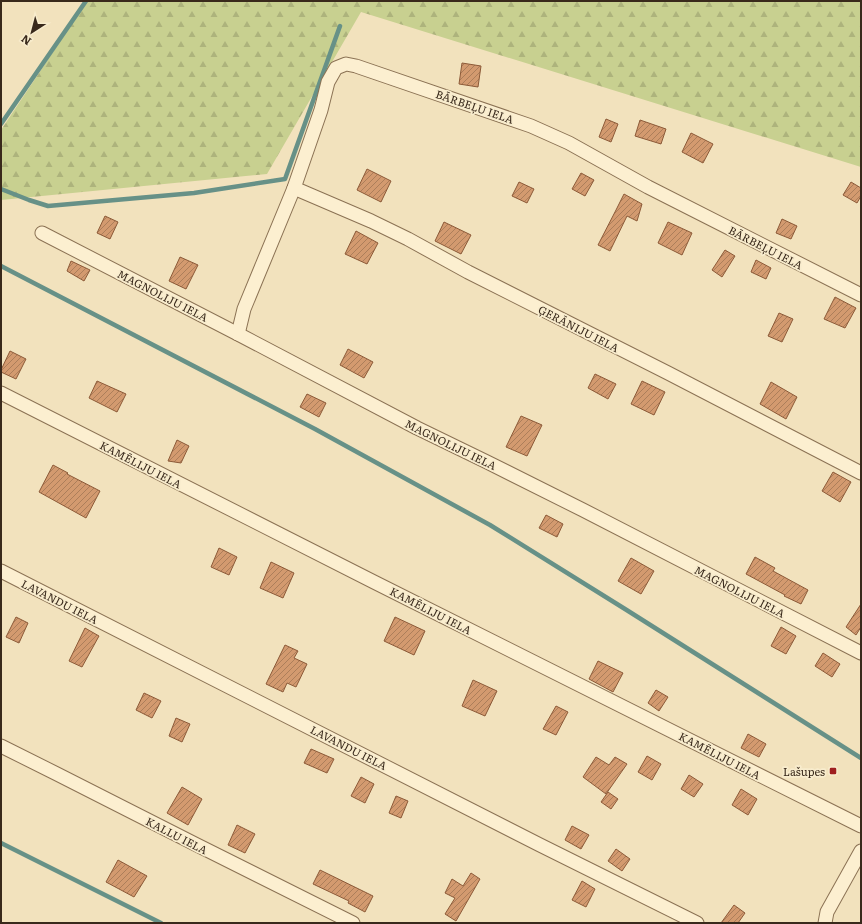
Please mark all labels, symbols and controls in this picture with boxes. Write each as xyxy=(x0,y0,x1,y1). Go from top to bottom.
north arrow xyxy=(12,12,52,52)
text: N xyxy=(17,32,34,50)
street label: BĀRBEĻU IELA xyxy=(433,85,516,128)
street label: BĀRBEĻU IELA xyxy=(726,221,806,274)
street label: MAGNOLIJU IELA xyxy=(115,265,211,325)
street label: ĢERĀNIJU IELA xyxy=(536,301,622,355)
street label: MAGNOLIJU IELA xyxy=(403,415,499,473)
street label: KAMĒLIJU IELA xyxy=(97,436,185,492)
street label: MAGNOLIJU IELA xyxy=(692,561,788,621)
street label: LAVANDU IELA xyxy=(19,575,101,627)
street label: KAMĒLIJU IELA xyxy=(387,582,475,638)
street label: LAVANDU IELA xyxy=(308,721,390,773)
street label: KAMĒLIJU IELA xyxy=(676,727,764,783)
place label: Lašupes xyxy=(783,763,825,779)
marker: Lašupes xyxy=(828,766,838,776)
street label: KALLU IELA xyxy=(143,813,211,857)

